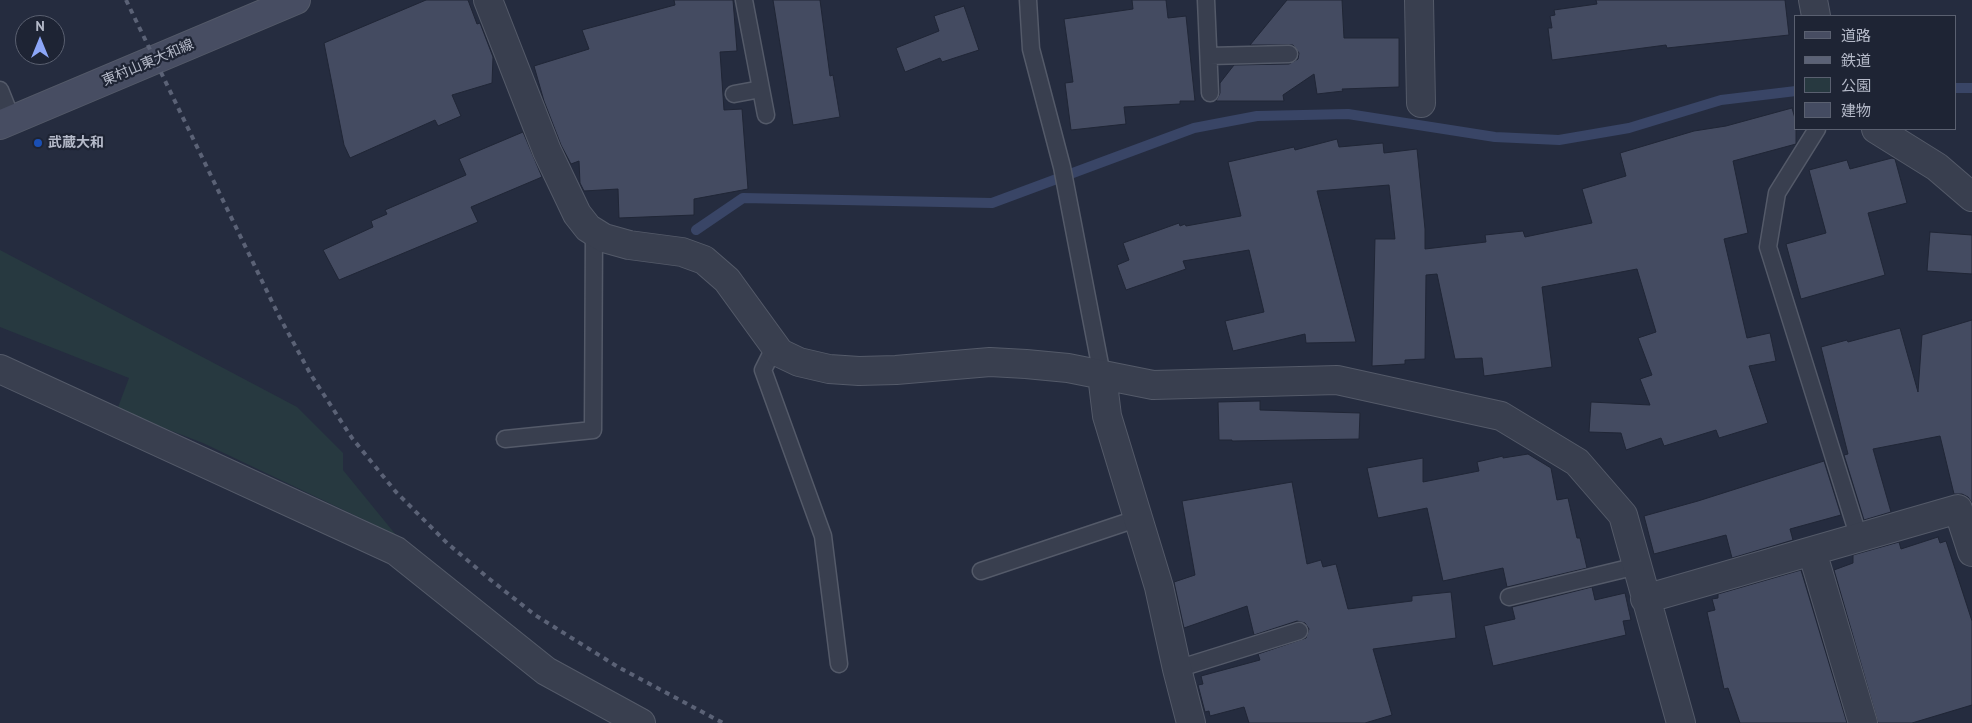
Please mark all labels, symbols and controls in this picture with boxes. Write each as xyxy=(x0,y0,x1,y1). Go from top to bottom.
north arrow xyxy=(15,15,65,65)
legend xyxy=(1794,15,1957,130)
text: N xyxy=(35,17,45,35)
text: 道路 xyxy=(1841,26,1871,45)
street label: 東村山東大和線 xyxy=(100,36,196,90)
text: 鉄道 xyxy=(1841,51,1871,70)
text: 公園 xyxy=(1841,76,1871,95)
text: 建物 xyxy=(1841,101,1871,120)
place label: 武蔵大和 xyxy=(48,135,104,151)
marker: 武蔵大和 xyxy=(32,137,44,149)

